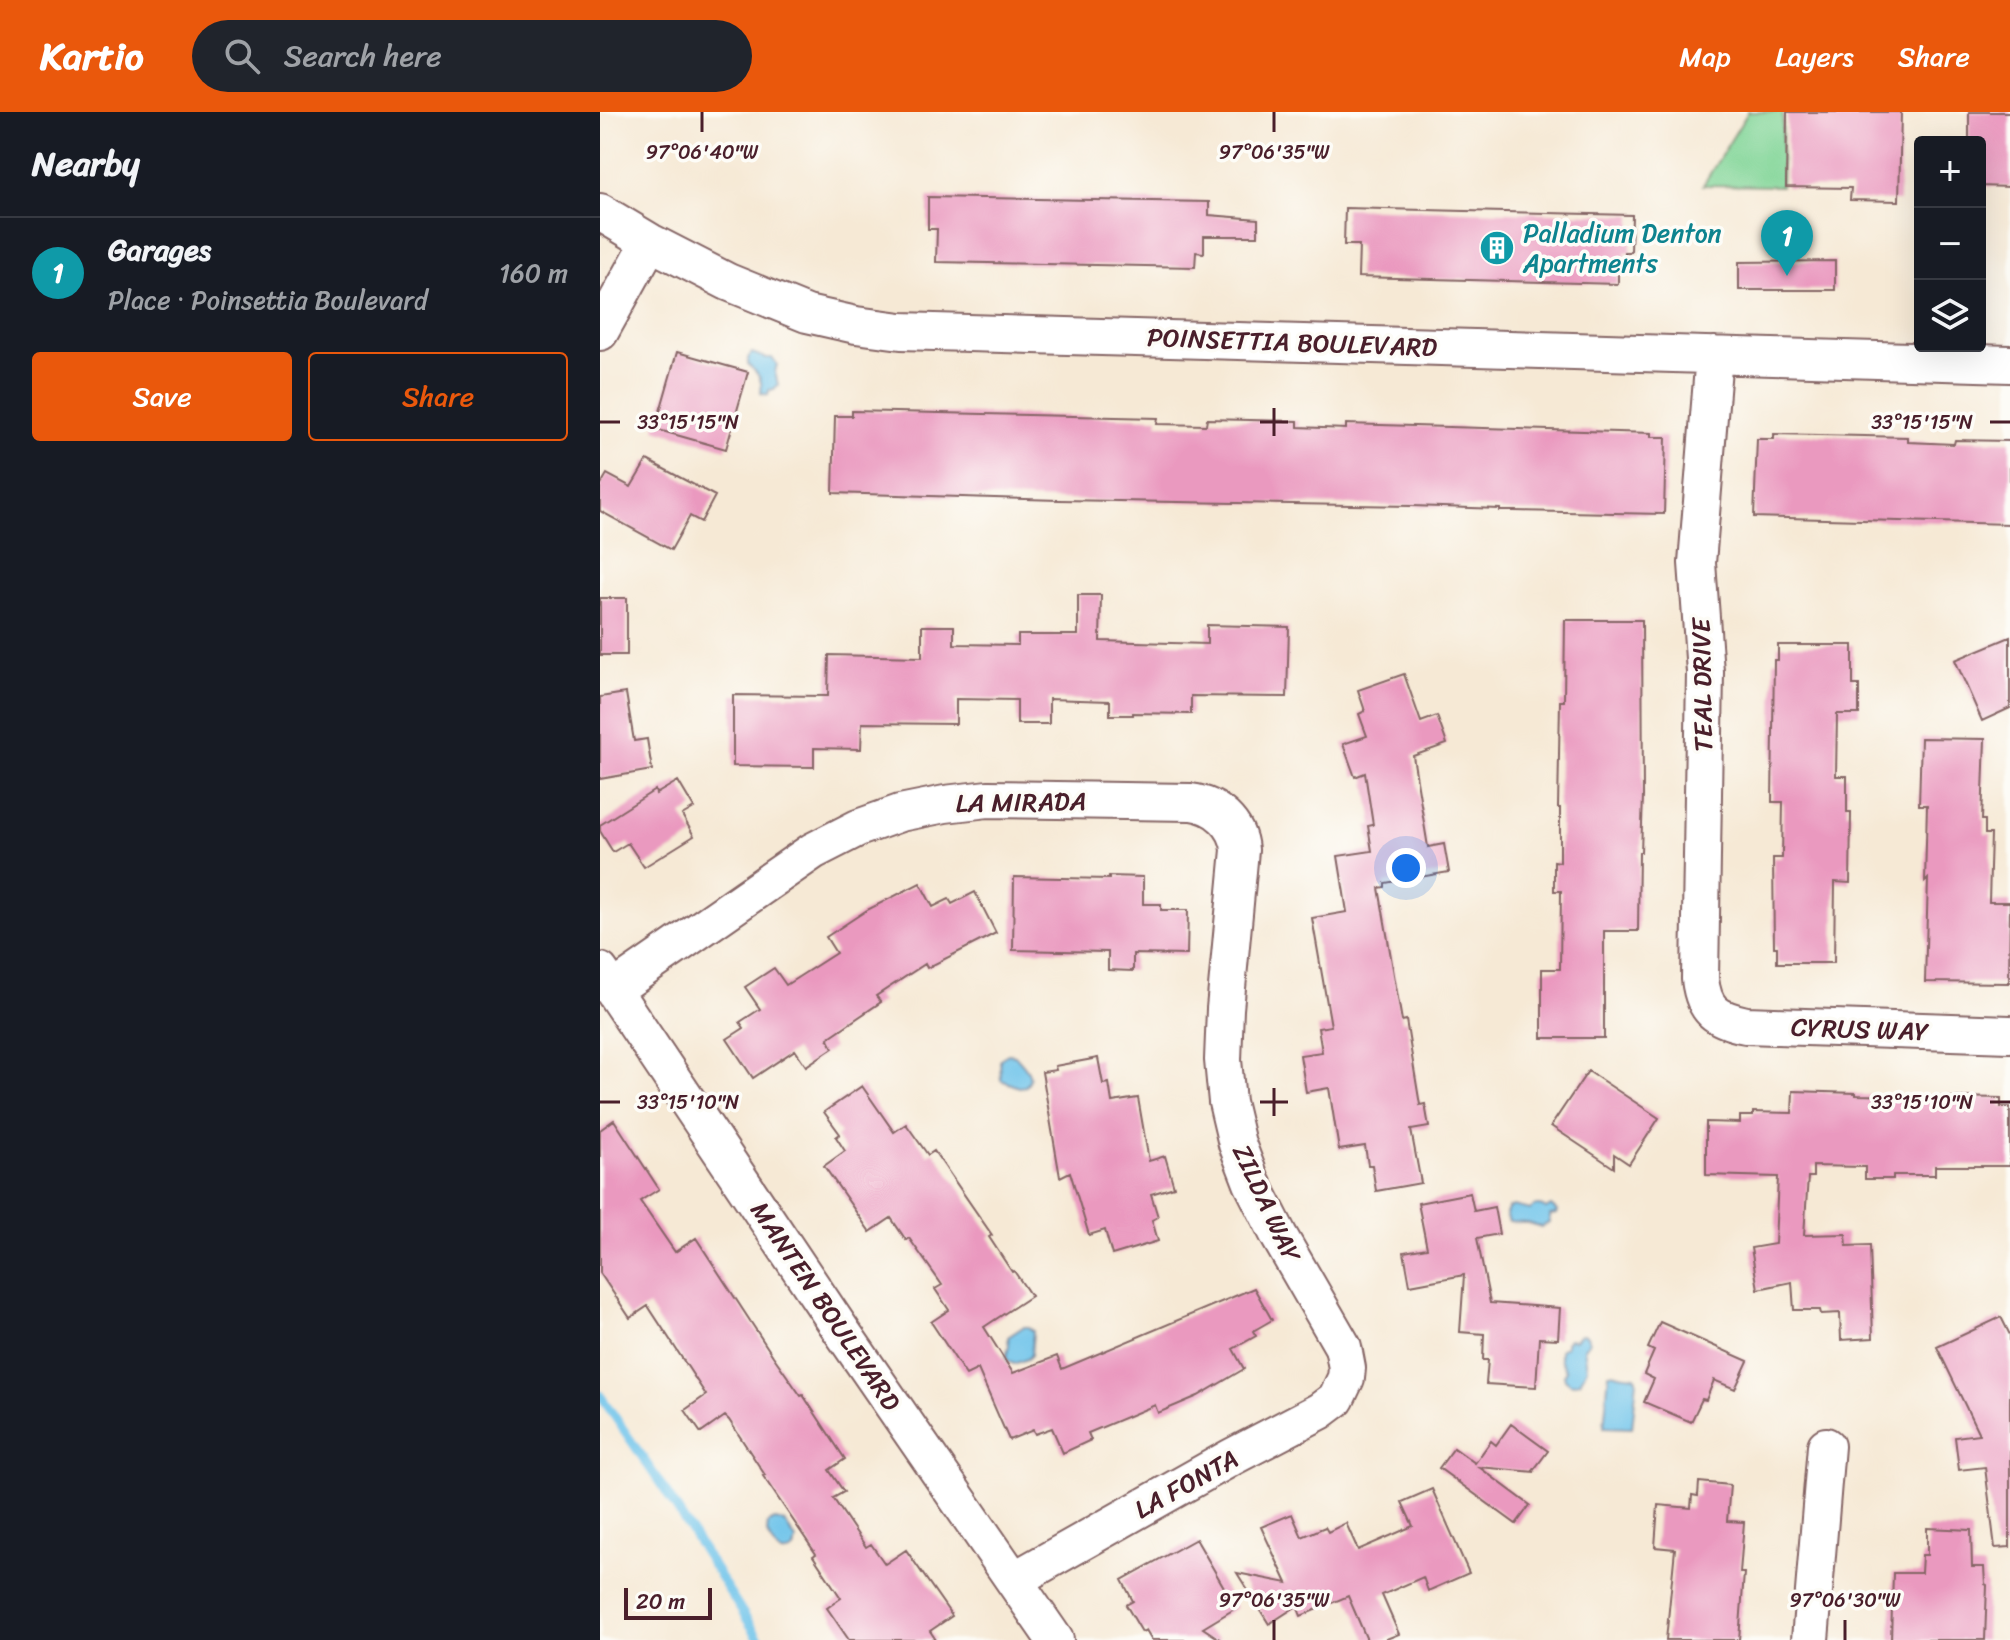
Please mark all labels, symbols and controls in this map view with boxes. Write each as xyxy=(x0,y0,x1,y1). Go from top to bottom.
search box xyxy=(192,20,752,92)
text: Kartio xyxy=(40,23,144,90)
text: Search here xyxy=(284,29,442,83)
text: Map xyxy=(1679,32,1731,81)
text: Layers xyxy=(1775,32,1854,81)
text: Share xyxy=(1898,32,1970,81)
icon: search xyxy=(220,34,264,78)
text: Nearby xyxy=(32,134,140,194)
text: 97°06'40"W xyxy=(646,135,759,170)
text: 97°06'35"W xyxy=(1219,135,1330,170)
map controls xyxy=(1914,136,1986,352)
button: + xyxy=(1914,136,1986,208)
button: − xyxy=(1914,208,1986,280)
place label: Palladium Denton Apartments xyxy=(1522,210,1722,286)
pin: 1 xyxy=(1761,210,1813,276)
text: Garages xyxy=(108,223,211,277)
building icon: Palladium Denton Apartments xyxy=(1478,229,1516,267)
text: 1 xyxy=(52,250,64,296)
text: 160 m xyxy=(499,250,568,296)
text: Place · Poinsettia Boulevard xyxy=(108,277,428,323)
button: layers xyxy=(1914,280,1986,352)
street label: POINSETTIA BOULEVARD xyxy=(1146,314,1438,370)
button: Save xyxy=(32,352,292,441)
button: Share xyxy=(308,352,568,441)
text: 33°15'15"N xyxy=(637,405,739,440)
text: 33°15'15"N xyxy=(1871,405,1973,440)
street label: TEAL DRIVE xyxy=(1678,616,1726,752)
street label: LA MIRADA xyxy=(955,778,1087,826)
your location xyxy=(1386,848,1426,888)
street label: CYRUS WAY xyxy=(1790,1004,1930,1054)
text: 33°15'10"N xyxy=(637,1085,739,1120)
text: 33°15'10"N xyxy=(1871,1085,1973,1120)
street label: ZILDA WAY xyxy=(1219,1136,1315,1271)
street label: MANTEN BOULEVARD xyxy=(738,1191,914,1421)
street label: LA FONTA xyxy=(1125,1436,1247,1532)
text: 20 m xyxy=(636,1582,685,1621)
text: 97°06'35"W xyxy=(1219,1583,1330,1618)
text: 97°06'30"W xyxy=(1789,1583,1901,1618)
scale bar xyxy=(624,1584,712,1620)

